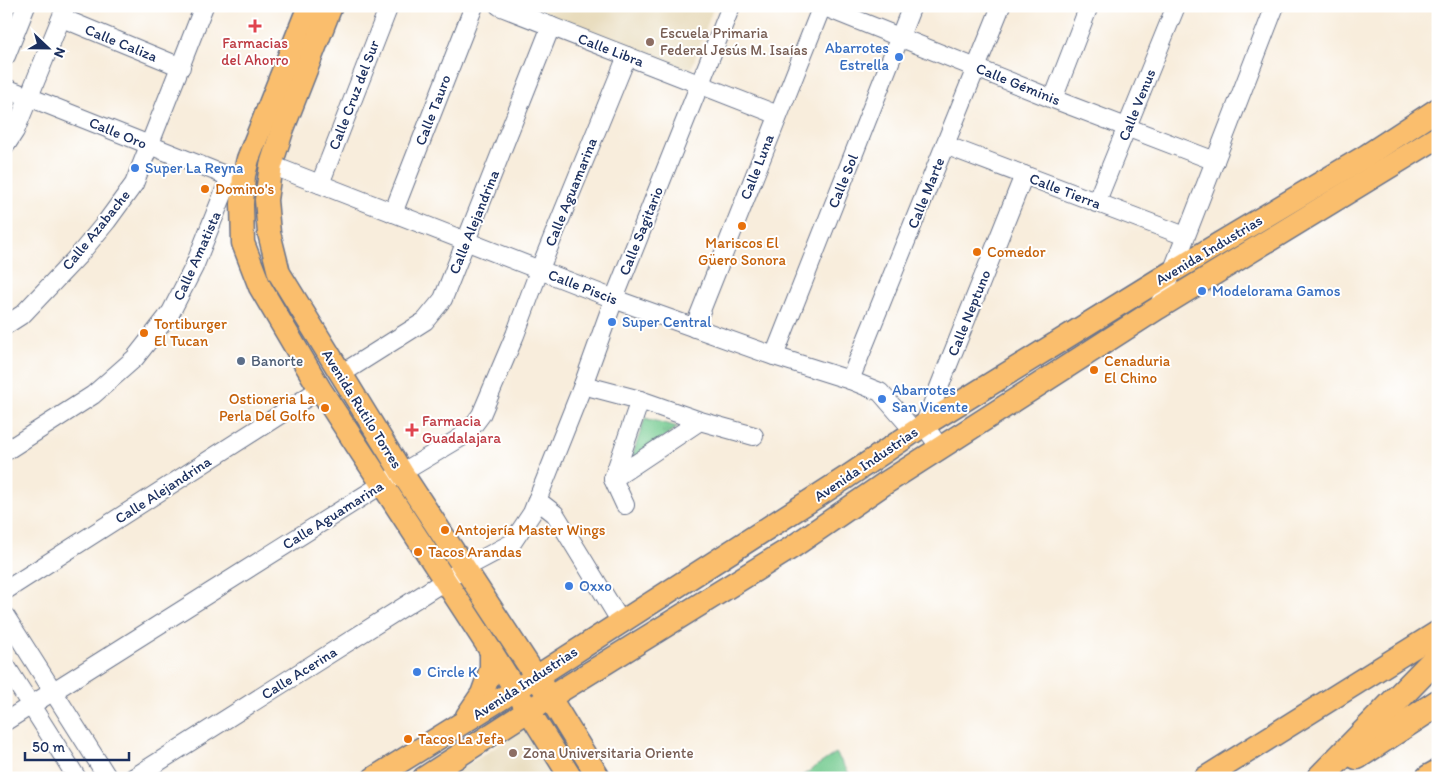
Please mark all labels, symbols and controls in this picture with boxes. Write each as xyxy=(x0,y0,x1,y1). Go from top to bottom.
street label: Calle Caliza xyxy=(82,20,160,66)
marker: Farmacias del Ahorro xyxy=(249,20,261,32)
north arrow xyxy=(22,22,72,72)
place label: Escuela Primaria Federal Jesús M. Isaías xyxy=(660,24,808,59)
street label: Calle Libra xyxy=(575,29,647,71)
place label: Farmacias del Ahorro xyxy=(221,34,289,69)
marker: Escuela Primaria Federal Jesús M. Isaías xyxy=(644,36,656,48)
street label: Calle Cruz del Sur xyxy=(325,38,383,152)
place label: Abarrotes Estrella xyxy=(825,39,890,74)
text: N xyxy=(50,45,69,60)
marker: Abarrotes Estrella xyxy=(893,51,905,63)
street label: Calle Géminis xyxy=(973,59,1063,109)
street label: Calle Venus xyxy=(1114,66,1160,144)
street label: Calle Tauro xyxy=(411,72,455,148)
street label: Calle Oro xyxy=(86,113,150,153)
street label: Calle Luna xyxy=(736,132,778,202)
street label: Calle Aguamarina xyxy=(541,135,601,249)
street label: Calle Sol xyxy=(824,151,862,211)
street label: Calle Marte xyxy=(904,155,948,231)
place label: Super La Reyna xyxy=(145,159,244,177)
marker: Super La Reyna xyxy=(129,162,141,174)
street label: Calle Alejandrina xyxy=(445,167,503,277)
street label: Calle Tierra xyxy=(1027,169,1104,213)
place label: Domino's xyxy=(215,180,274,198)
marker: Domino's xyxy=(199,183,211,195)
street label: Calle Sagitario xyxy=(615,184,667,278)
street label: Calle Azabache xyxy=(58,186,134,274)
street label: Calle Amatista xyxy=(169,208,225,303)
street label: Avenida Industrias xyxy=(1152,211,1266,289)
marker: Mariscos El Güero Sonora xyxy=(736,220,748,232)
place label: Mariscos El Güero Sonora xyxy=(698,234,787,269)
place label: Comedor xyxy=(987,243,1046,261)
marker: Comedor xyxy=(971,246,983,258)
street label: Calle Piscis xyxy=(546,265,621,309)
street label: Calle Neptuno xyxy=(944,267,994,359)
place label: Modelorama Gamos xyxy=(1212,282,1341,300)
marker: Modelorama Gamos xyxy=(1196,285,1208,297)
place label: Super Central xyxy=(622,313,712,331)
place label: Tortiburger El Tucan xyxy=(154,315,227,350)
marker: Super Central xyxy=(606,316,618,328)
marker: Tortiburger El Tucan xyxy=(138,327,150,339)
street label: Avenida Rutilo Torres xyxy=(318,346,406,472)
place label: Banorte xyxy=(251,352,303,370)
place label: Cenaduria El Chino xyxy=(1104,352,1171,387)
marker: Banorte xyxy=(235,355,247,367)
marker: Cenaduria El Chino xyxy=(1088,364,1100,376)
place label: Abarrotes San Vicente xyxy=(892,381,968,416)
place label: Ostioneria La Perla Del Golfo xyxy=(219,390,315,425)
marker: Abarrotes San Vicente xyxy=(876,393,888,405)
marker: Ostioneria La Perla Del Golfo xyxy=(319,402,331,414)
place label: Farmacia Guadalajara xyxy=(422,412,501,447)
street label: Avenida Industrias xyxy=(811,422,922,505)
marker: Farmacia Guadalajara xyxy=(406,424,418,436)
street label: Calle Alejandrina xyxy=(112,452,215,528)
street label: Calle Aguamarina xyxy=(279,477,387,553)
place label: Antojería Master Wings xyxy=(455,521,606,539)
marker: Antojería Master Wings xyxy=(439,524,451,536)
place label: Tacos Arandas xyxy=(428,543,522,561)
marker: Tacos Arandas xyxy=(412,546,424,558)
place label: Oxxo xyxy=(579,577,612,595)
marker: Oxxo xyxy=(563,580,575,592)
street label: Calle Acerina xyxy=(258,642,341,703)
street label: Avenida Industrias xyxy=(469,642,581,724)
place label: Circle K xyxy=(427,663,478,681)
marker: Circle K xyxy=(411,666,423,678)
scale bar xyxy=(25,729,129,761)
place label: Tacos La Jefa xyxy=(418,730,504,748)
marker: Tacos La Jefa xyxy=(402,733,414,745)
text: 50 m xyxy=(32,738,65,756)
place label: Zona Universitaria Oriente xyxy=(523,744,694,762)
marker: Zona Universitaria Oriente xyxy=(507,747,519,759)

